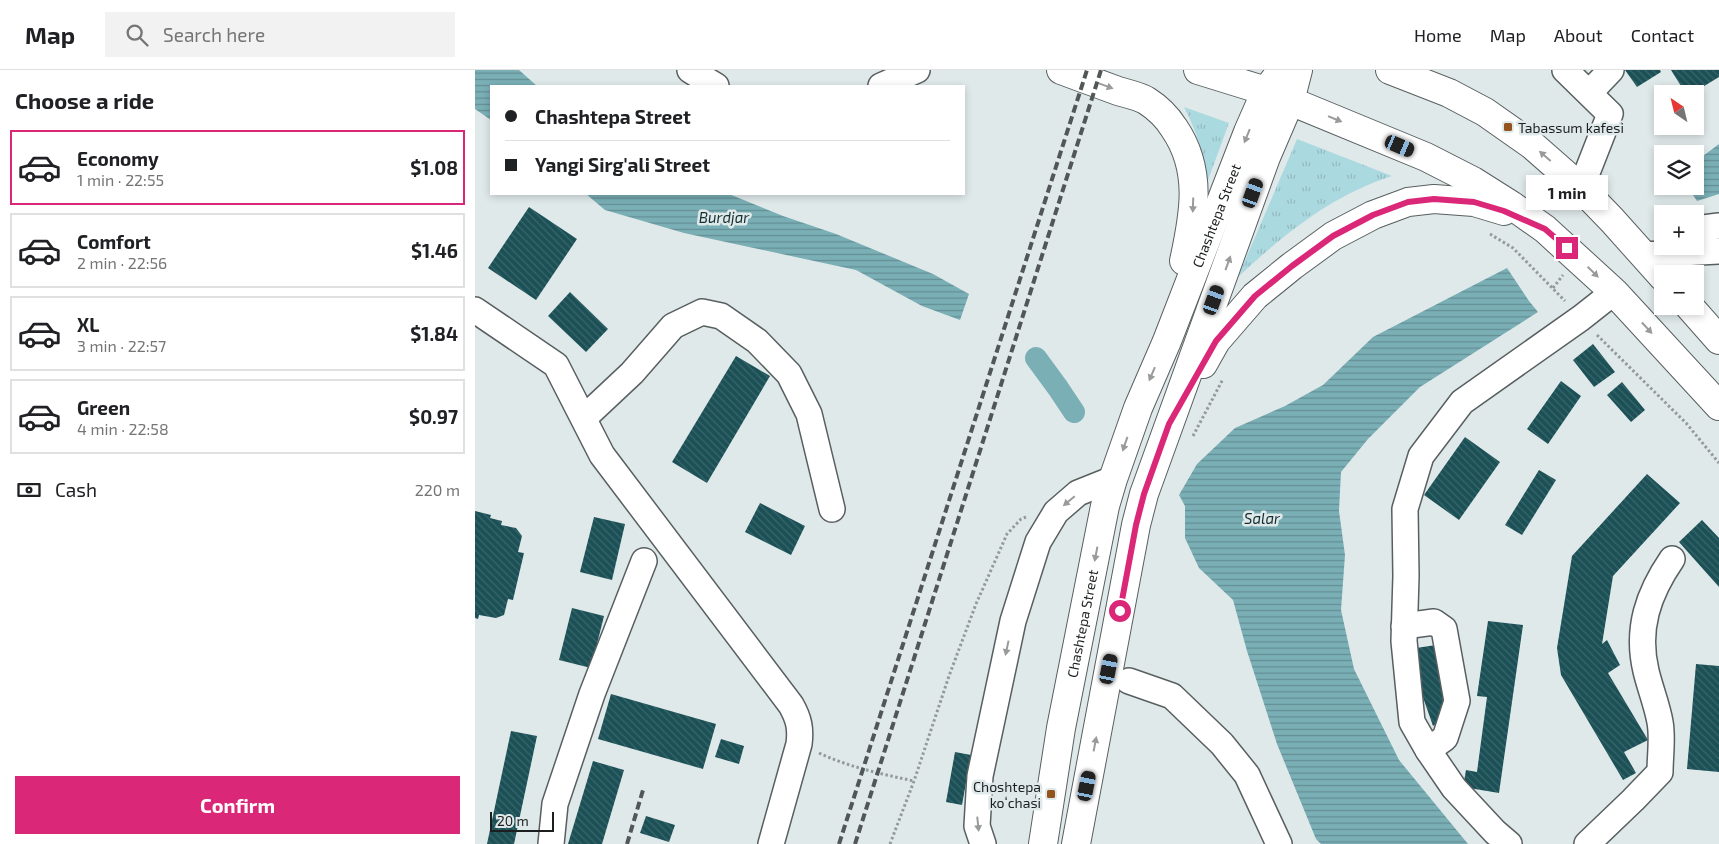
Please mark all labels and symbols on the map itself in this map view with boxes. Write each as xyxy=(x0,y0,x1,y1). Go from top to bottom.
one-way arrow xyxy=(1099,83,1114,90)
north arrow xyxy=(1654,85,1704,135)
one-way arrow xyxy=(1328,115,1343,123)
place label: Tabassum kafesi xyxy=(1518,119,1624,136)
marker: Tabassum kafesi xyxy=(1502,121,1514,133)
one-way arrow xyxy=(1242,129,1250,143)
car xyxy=(1383,133,1416,159)
one-way arrow xyxy=(1539,150,1551,162)
street label: Chashtepa Street xyxy=(1188,161,1244,270)
car xyxy=(1240,176,1265,210)
callout: 1 min xyxy=(1526,176,1608,210)
one-way arrow xyxy=(1189,197,1197,213)
water label: Burdjar xyxy=(699,208,750,227)
route end xyxy=(1556,237,1578,259)
one-way arrow xyxy=(1224,255,1232,270)
one-way arrow xyxy=(1586,266,1598,278)
car xyxy=(1201,283,1226,317)
one-way arrow xyxy=(1641,322,1653,334)
one-way arrow xyxy=(1148,367,1156,381)
one-way arrow xyxy=(1121,436,1128,451)
one-way arrow xyxy=(1063,495,1076,506)
water label: Salar xyxy=(1244,509,1281,527)
one-way arrow xyxy=(1092,547,1100,562)
street label: Chashtepa Street xyxy=(1063,568,1101,679)
route start xyxy=(1109,600,1131,622)
one-way arrow xyxy=(1003,640,1011,655)
car xyxy=(1098,653,1119,685)
one-way arrow xyxy=(1091,737,1099,752)
car xyxy=(1076,770,1097,802)
place label: Choshtepa koʻchasi xyxy=(973,778,1041,811)
marker: Choshtepa koʻchasi xyxy=(1045,788,1057,800)
scale bar xyxy=(490,809,554,832)
one-way arrow xyxy=(975,817,983,833)

